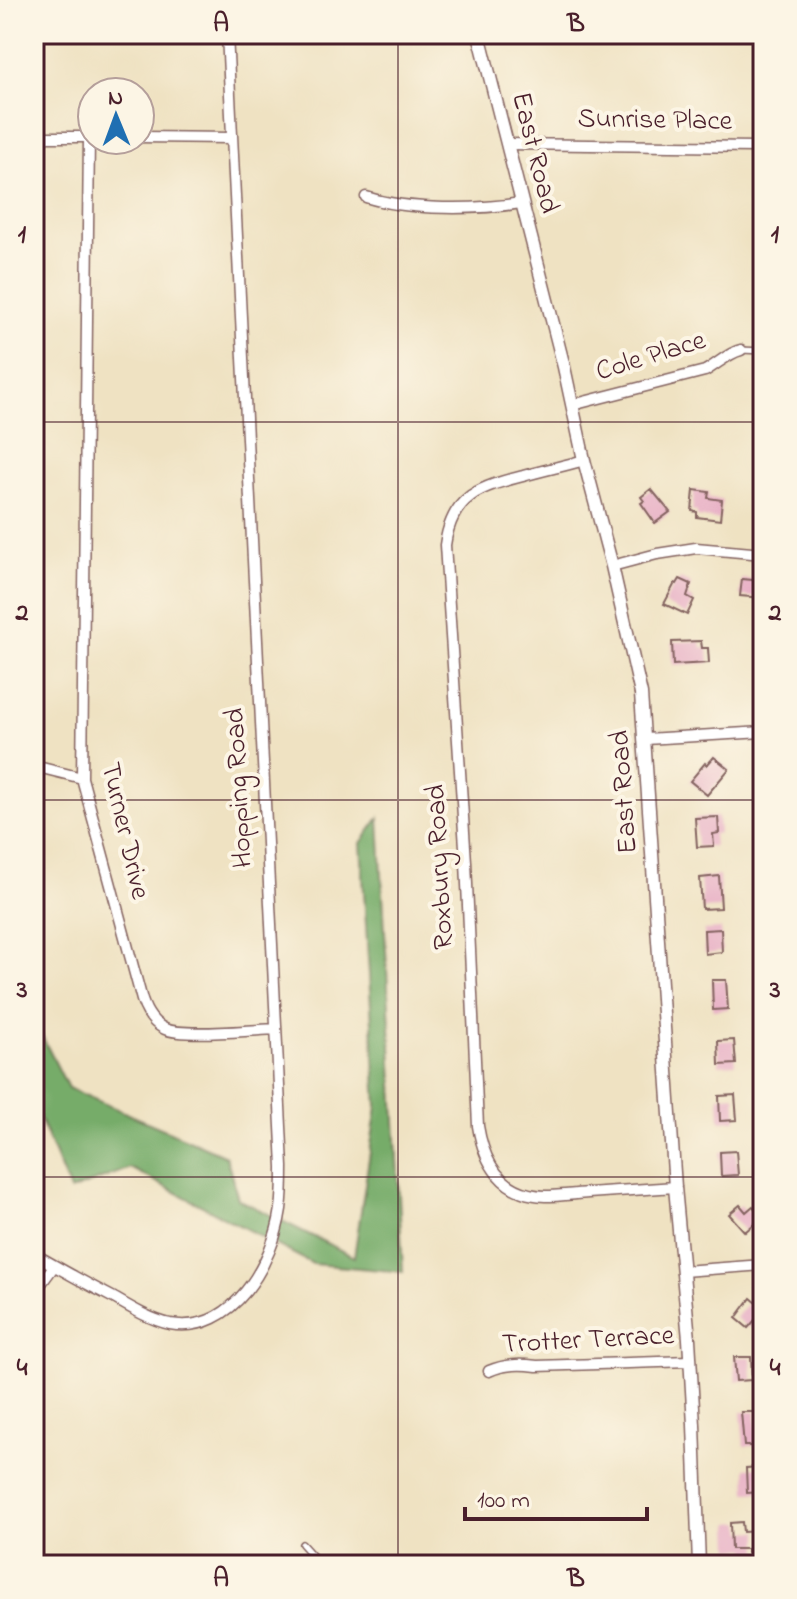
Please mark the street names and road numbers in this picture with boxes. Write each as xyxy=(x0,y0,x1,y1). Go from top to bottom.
street label: East Road xyxy=(499,88,569,218)
street label: Sunrise Place xyxy=(577,99,733,143)
street label: Cole Place xyxy=(591,321,711,393)
street label: Hopping Road xyxy=(215,706,265,869)
street label: East Road xyxy=(600,729,650,855)
street label: Turner Drive xyxy=(88,758,160,904)
street label: Roxbury Road xyxy=(416,783,466,951)
street label: Trotter Terrace xyxy=(501,1316,676,1366)

